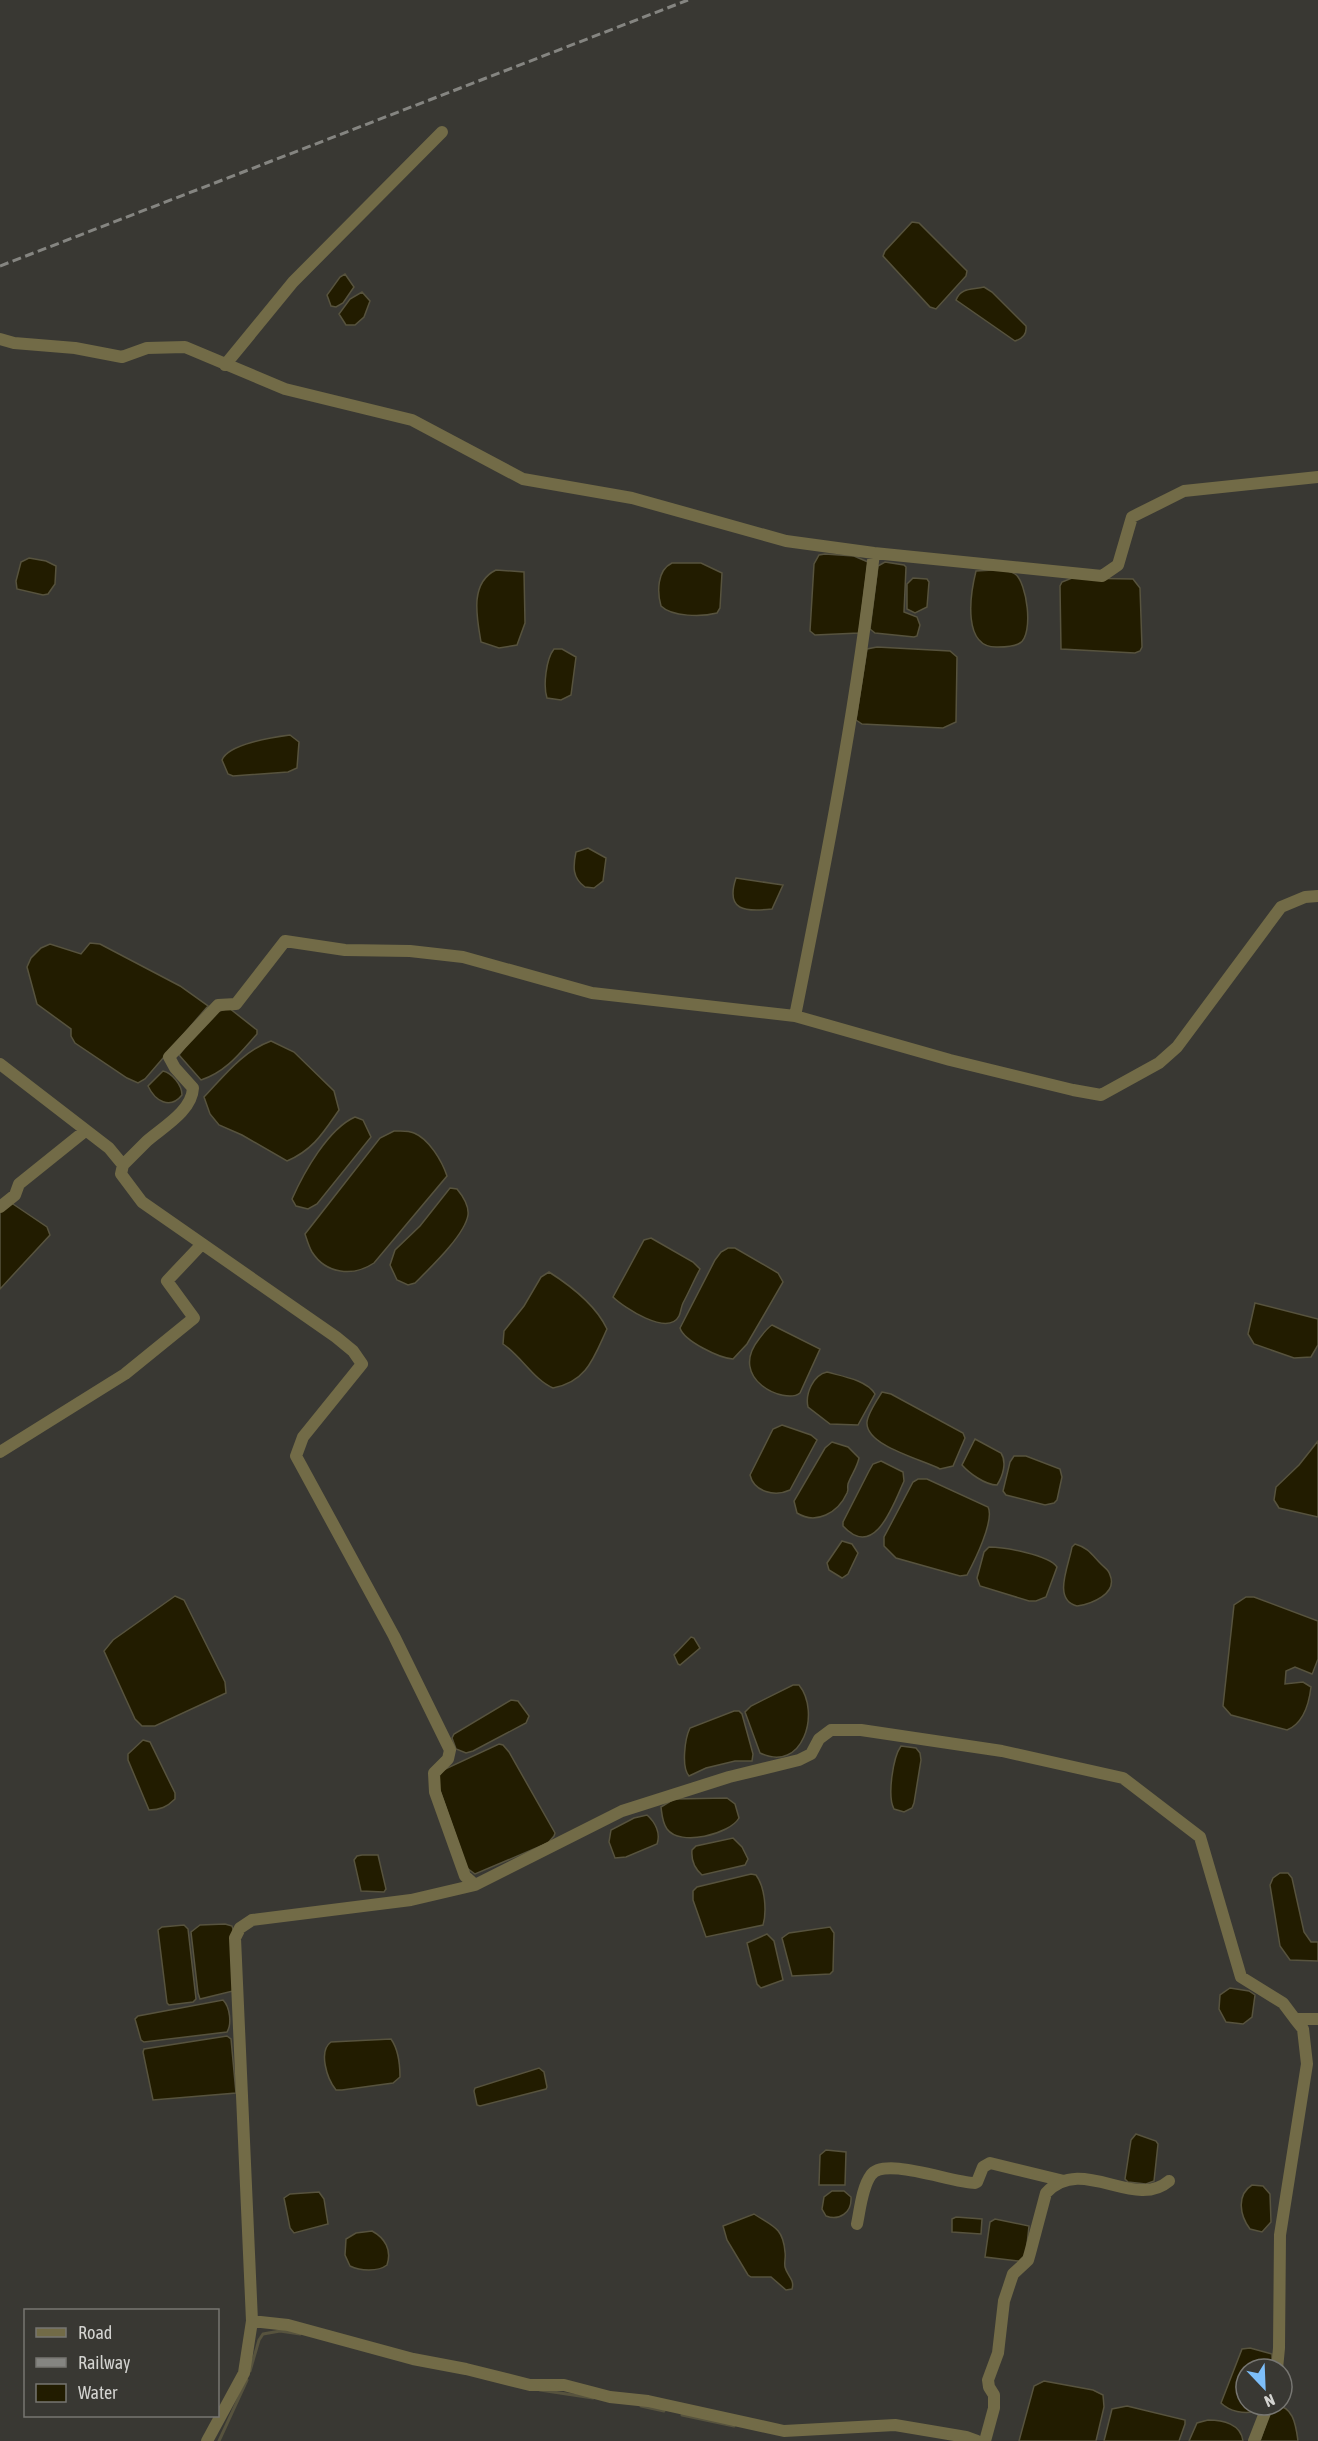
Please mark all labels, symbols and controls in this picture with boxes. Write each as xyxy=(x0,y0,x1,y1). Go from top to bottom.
legend xyxy=(24,2309,219,2417)
text: Road xyxy=(78,2322,112,2343)
text: Railway xyxy=(78,2352,130,2373)
north arrow xyxy=(1234,2357,1294,2417)
text: Water xyxy=(78,2382,118,2403)
text: N xyxy=(1262,2391,1278,2411)

